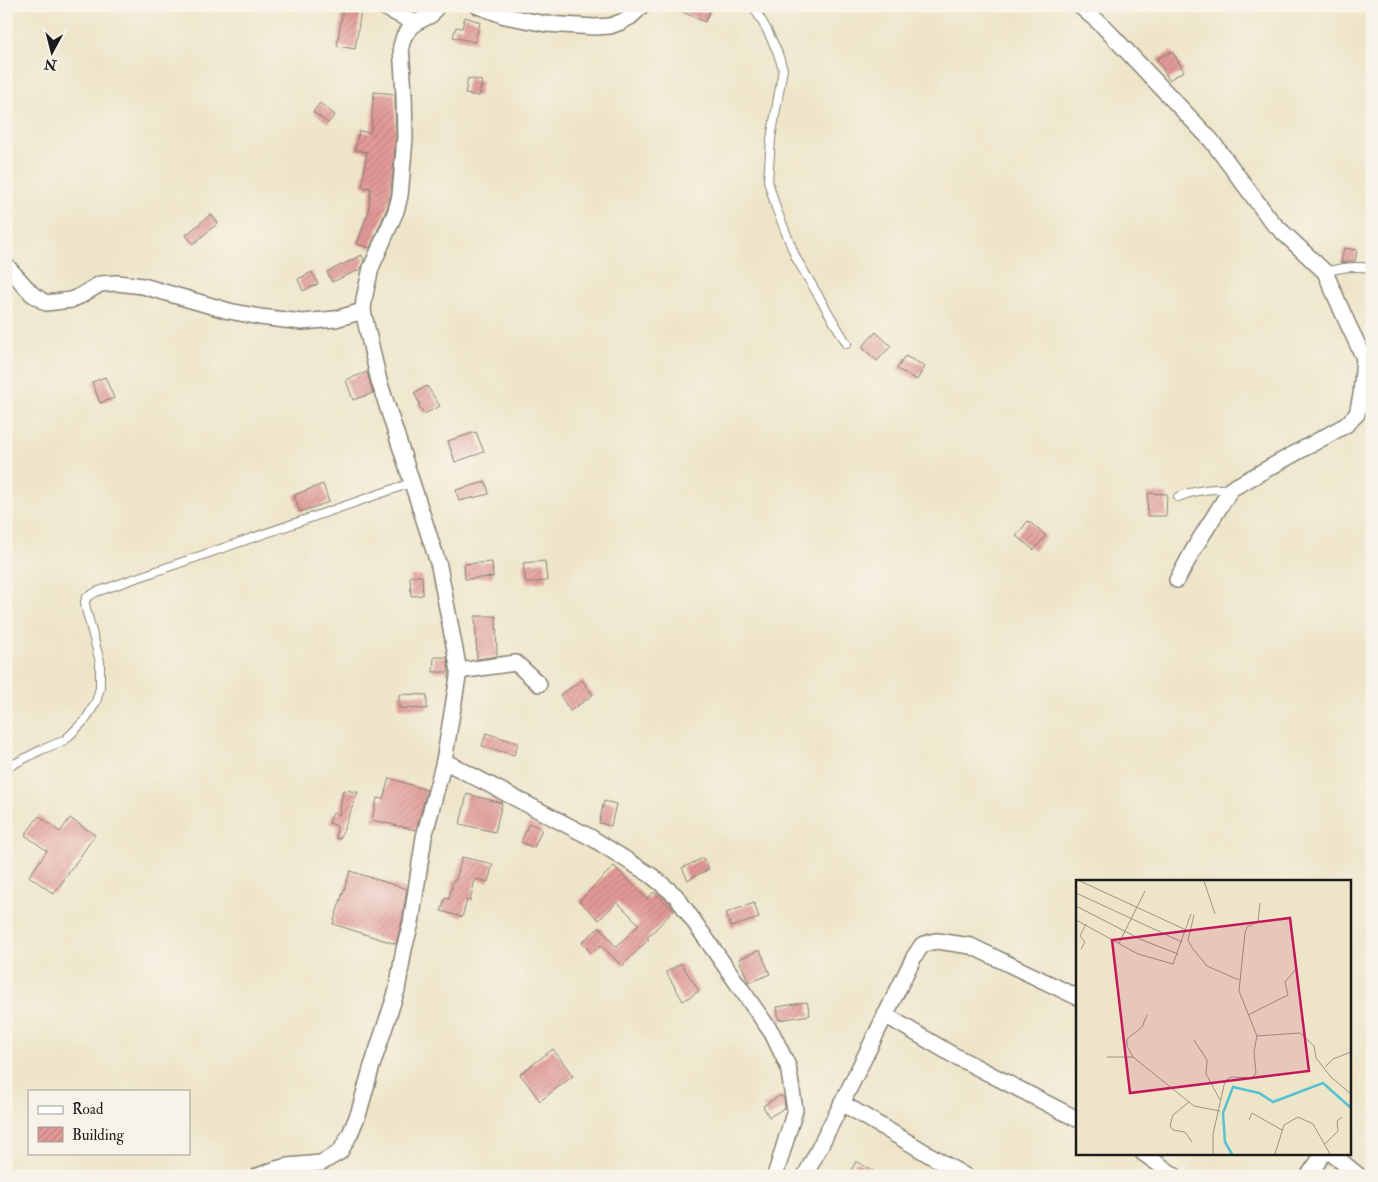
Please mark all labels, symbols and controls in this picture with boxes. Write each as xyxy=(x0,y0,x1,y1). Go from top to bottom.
north arrow xyxy=(28,28,78,78)
text: N xyxy=(43,55,59,74)
inset map xyxy=(1076,880,1350,1154)
legend xyxy=(28,1090,190,1154)
text: Road xyxy=(72,1100,104,1119)
text: Building xyxy=(72,1126,124,1145)

